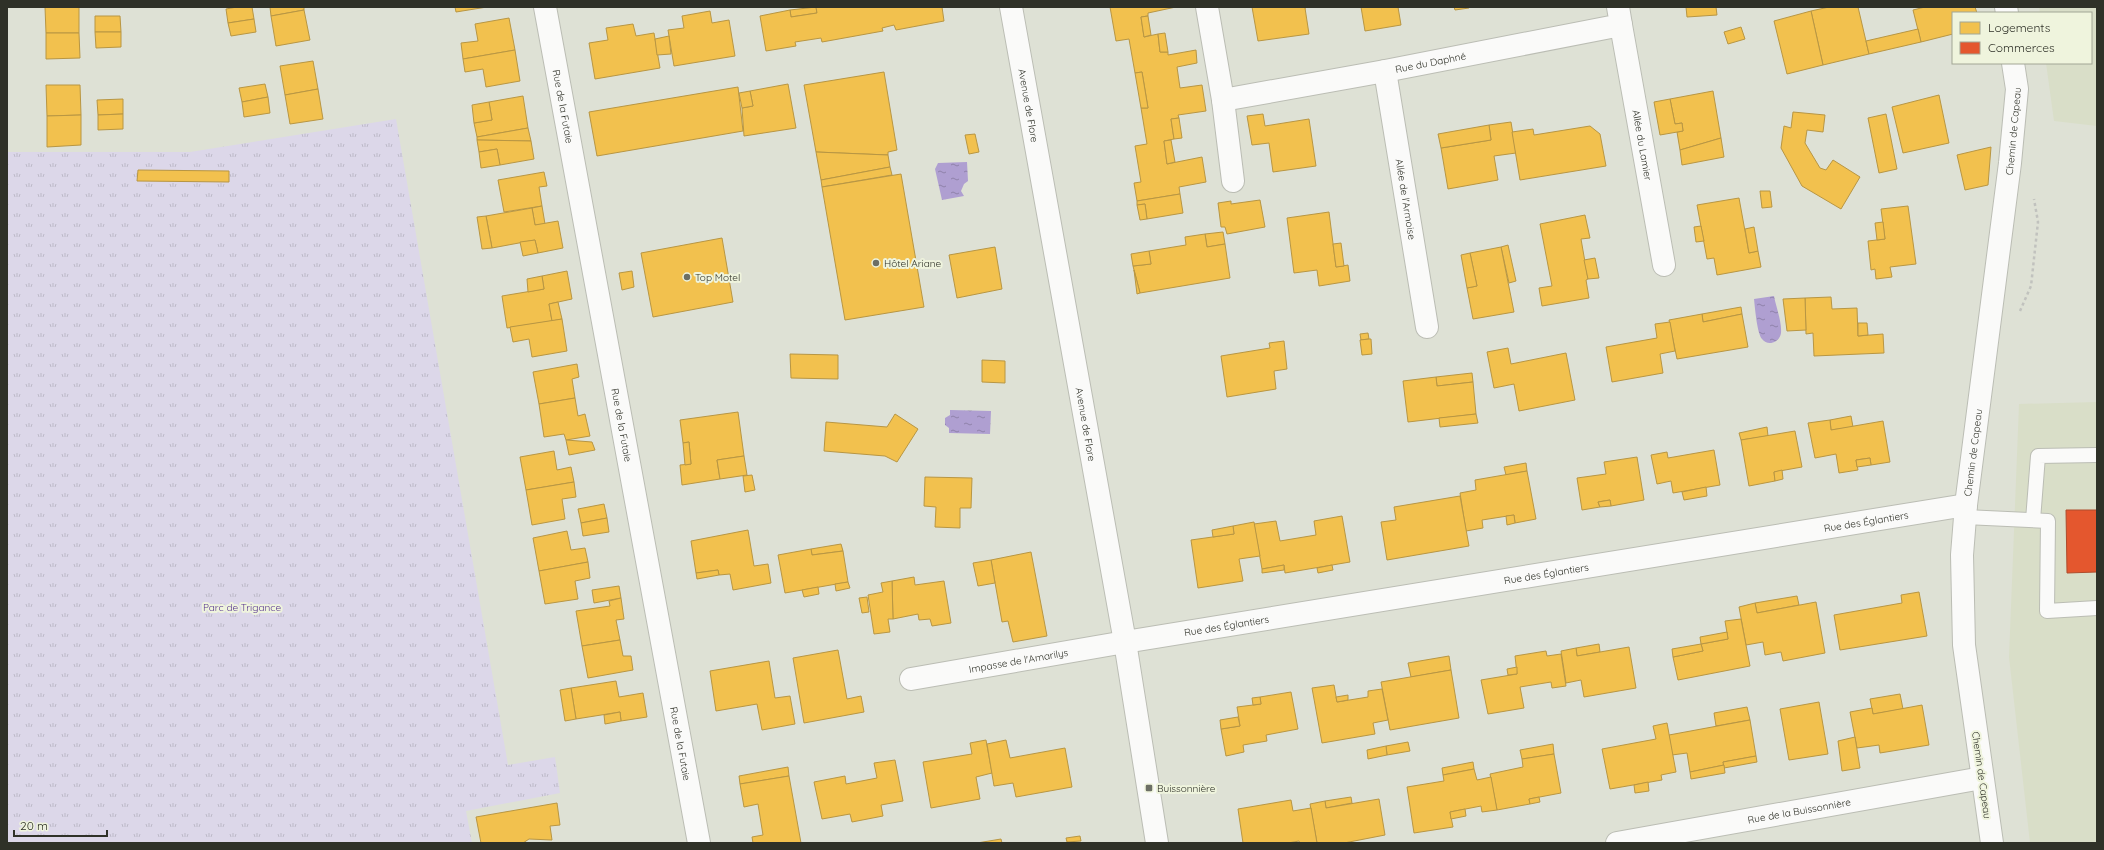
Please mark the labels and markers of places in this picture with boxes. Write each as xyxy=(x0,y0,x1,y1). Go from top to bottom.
place label: Hôtel Ariane xyxy=(884,257,942,270)
marker: Hôtel Ariane xyxy=(871,258,881,268)
place label: Top Motel xyxy=(695,271,740,284)
marker: Top Motel xyxy=(682,272,692,282)
place label: Buissonnière xyxy=(1157,782,1216,795)
marker: Buissonnière xyxy=(1144,783,1154,793)

